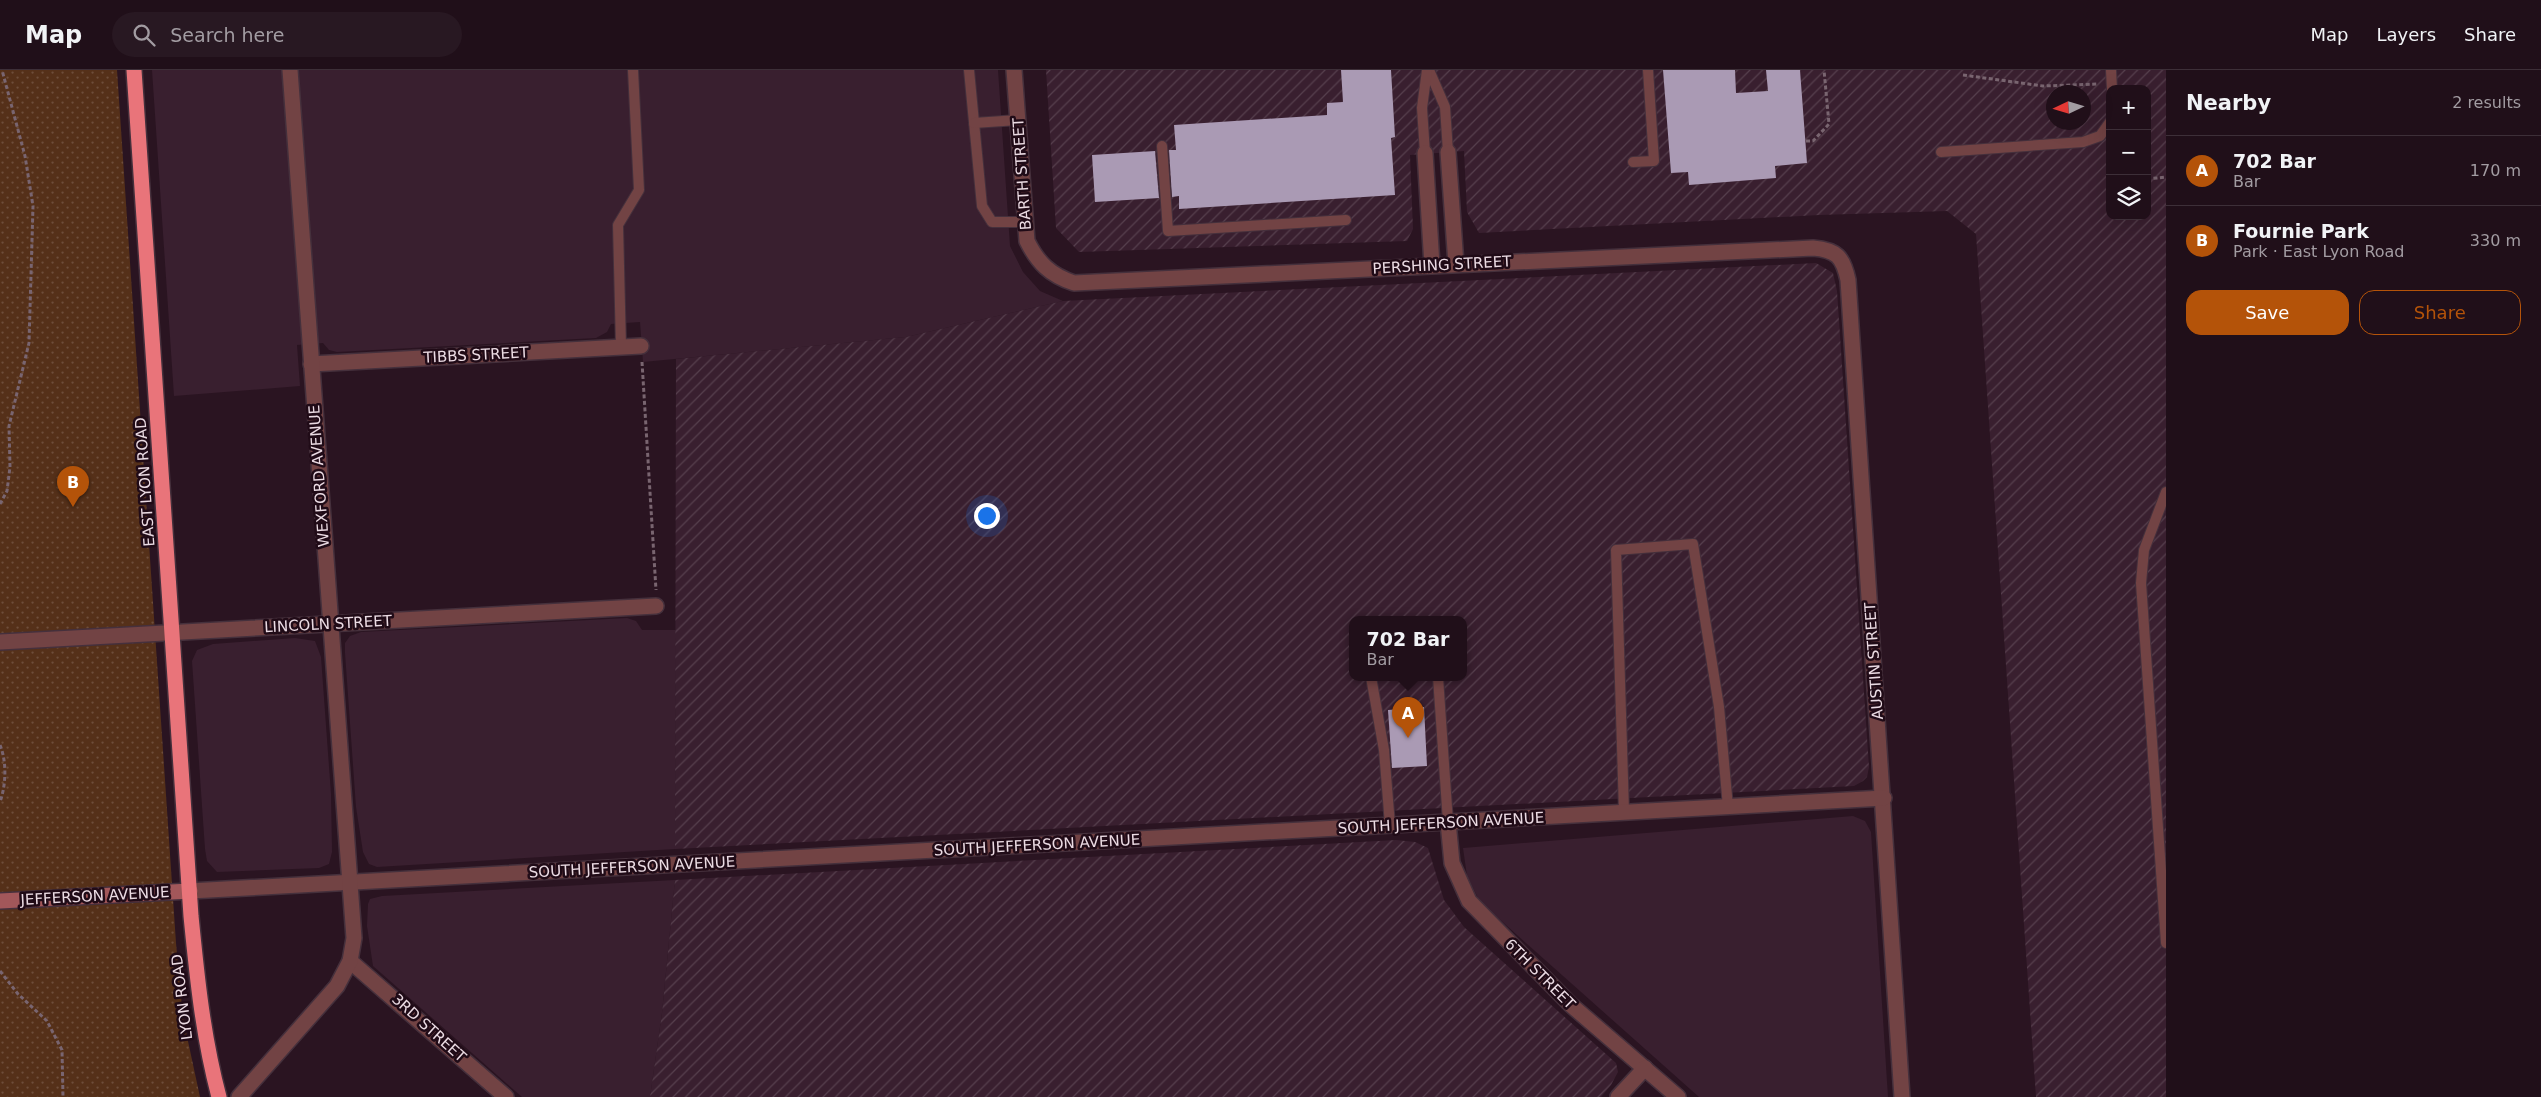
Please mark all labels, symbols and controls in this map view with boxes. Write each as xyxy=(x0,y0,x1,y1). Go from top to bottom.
search box xyxy=(112,12,462,57)
text: Map xyxy=(25,21,82,49)
icon: search xyxy=(130,21,158,49)
text: Search here xyxy=(170,24,284,46)
text: Map xyxy=(2310,24,2348,45)
text: Layers xyxy=(2376,24,2436,45)
text: Share xyxy=(2464,24,2516,45)
north arrow xyxy=(2046,85,2091,130)
map controls xyxy=(2106,85,2151,220)
button: + xyxy=(2106,85,2151,130)
text: Nearby xyxy=(2186,91,2271,115)
text: 2 results xyxy=(2452,93,2521,112)
street label: BARTH STREET xyxy=(1009,117,1035,231)
button: − xyxy=(2106,130,2151,175)
text: 702 Bar xyxy=(2233,150,2316,172)
text: A xyxy=(2196,161,2208,180)
text: 170 m xyxy=(2470,161,2521,180)
text: Bar xyxy=(2233,172,2260,191)
button: layers xyxy=(2106,175,2151,220)
text: Fournie Park xyxy=(2233,220,2369,242)
text: B xyxy=(2196,231,2208,250)
text: 330 m xyxy=(2470,231,2521,250)
text: Park · East Lyon Road xyxy=(2233,242,2405,261)
street label: PERSHING STREET xyxy=(1372,252,1513,278)
button: Save xyxy=(2186,290,2349,335)
button: Share xyxy=(2359,290,2521,335)
street label: TIBBS STREET xyxy=(422,343,530,367)
street label: WEXFORD AVENUE xyxy=(305,404,333,548)
street label: EAST LYON ROAD xyxy=(132,417,158,547)
pin: B xyxy=(57,466,89,507)
your location xyxy=(974,503,1000,529)
street label: AUSTIN STREET xyxy=(1861,601,1887,720)
street label: LINCOLN STREET xyxy=(264,612,393,636)
popup xyxy=(1349,616,1467,681)
text: 702 Bar xyxy=(1367,628,1449,650)
text: Bar xyxy=(1367,650,1394,669)
pin: A xyxy=(1392,697,1424,738)
street label: SOUTH JEFFERSON AVENUE xyxy=(1337,809,1545,837)
street label: SOUTH JEFFERSON AVENUE xyxy=(933,831,1141,859)
street label: SOUTH JEFFERSON AVENUE xyxy=(528,853,736,881)
street label: JEFFERSON AVENUE xyxy=(19,883,170,909)
street label: 6TH STREET xyxy=(1501,935,1579,1013)
street label: LYON ROAD xyxy=(168,953,196,1041)
street label: 3RD STREET xyxy=(388,990,470,1067)

